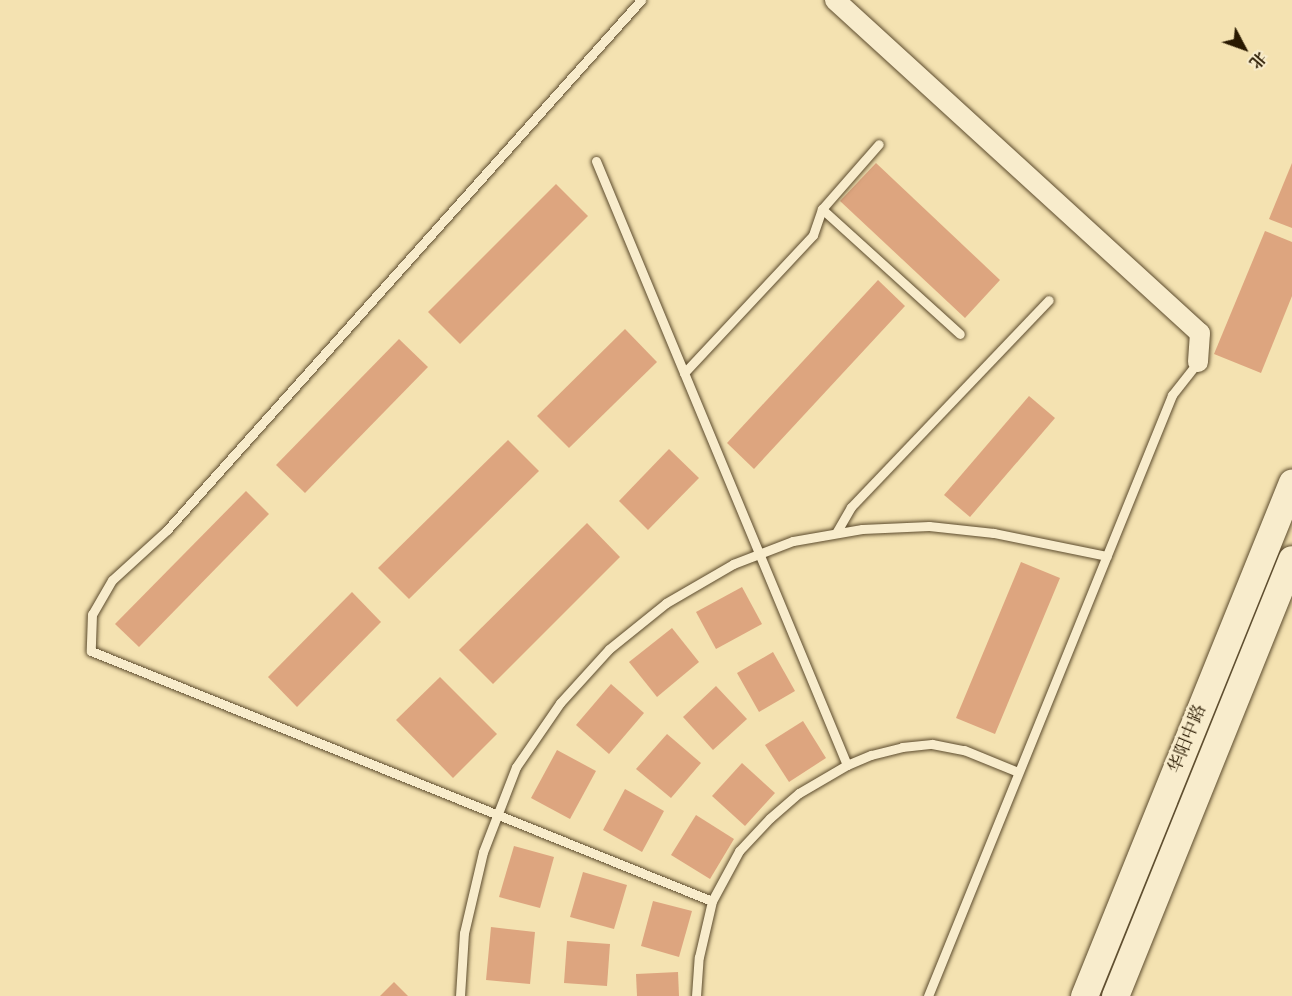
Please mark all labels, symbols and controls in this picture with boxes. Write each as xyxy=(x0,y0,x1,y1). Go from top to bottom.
north arrow xyxy=(1214,18,1274,78)
text: 北 xyxy=(1246,48,1270,72)
street label: 华阳中路 xyxy=(1165,702,1211,776)

